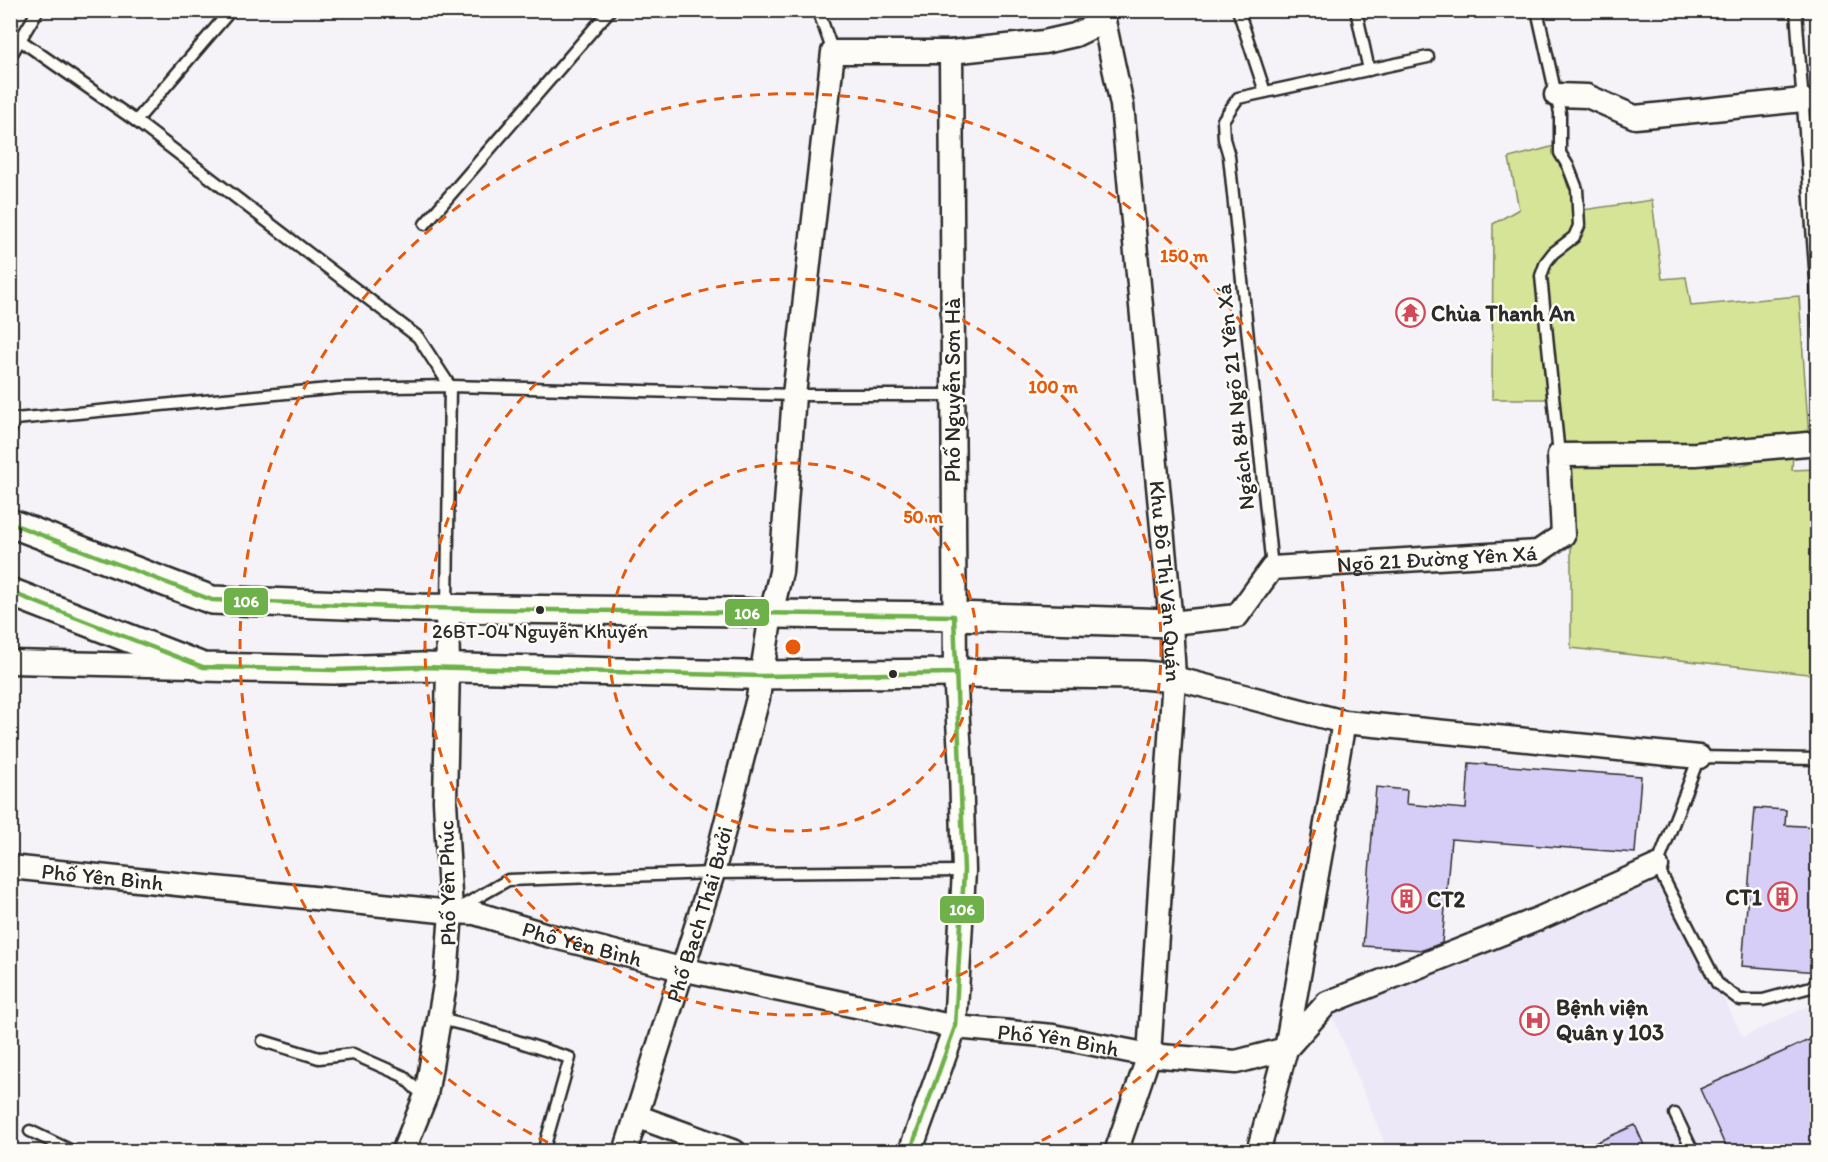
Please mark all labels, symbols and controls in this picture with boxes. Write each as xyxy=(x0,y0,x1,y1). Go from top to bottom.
text: 150 m xyxy=(1160,245,1209,267)
street label: Ngách 84 Ngõ 21 Yên Xá xyxy=(1210,282,1260,511)
street label: Phố Nguyễn Sơn Hà xyxy=(939,297,966,482)
temple icon: Chùa Thanh An xyxy=(1394,297,1426,329)
place label: Chùa Thanh An xyxy=(1431,300,1575,327)
text: 100 m xyxy=(1028,376,1079,398)
street label: Khu Đô Thị Văn Quán xyxy=(1144,479,1188,683)
text: 50 m xyxy=(903,506,944,528)
street label: Ngõ 21 Đường Yên Xá xyxy=(1336,539,1539,578)
line badge: 106 xyxy=(223,587,269,616)
text: 106 xyxy=(233,592,259,611)
line badge: 106 xyxy=(724,598,770,627)
marker: 26BT-04 Nguyễn Khuyến xyxy=(534,604,546,616)
text: 106 xyxy=(734,604,760,623)
place label: 26BT-04 Nguyễn Khuyến xyxy=(432,619,648,643)
centre of rings xyxy=(783,637,803,657)
unlabelled marker xyxy=(887,668,899,680)
street label: Phố Yên Phúc xyxy=(432,820,462,946)
street label: Phố Bạch Thái Bưởi xyxy=(660,823,738,1006)
street label: Phố Yên Bình xyxy=(40,857,165,896)
building icon: CT1 xyxy=(1767,881,1799,913)
building icon: CT2 xyxy=(1390,883,1422,915)
place label: CT1 xyxy=(1725,884,1763,911)
place label: CT2 xyxy=(1427,886,1465,913)
line badge: 106 xyxy=(939,895,985,924)
text: 106 xyxy=(949,900,975,919)
street label: Phố Yên Bình xyxy=(519,915,645,972)
place label: Bệnh viện Quân y 103 xyxy=(1556,994,1664,1046)
hospital icon: Bệnh viện Quân y 103 xyxy=(1519,1004,1551,1036)
street label: Phố Yên Bình xyxy=(996,1017,1122,1062)

